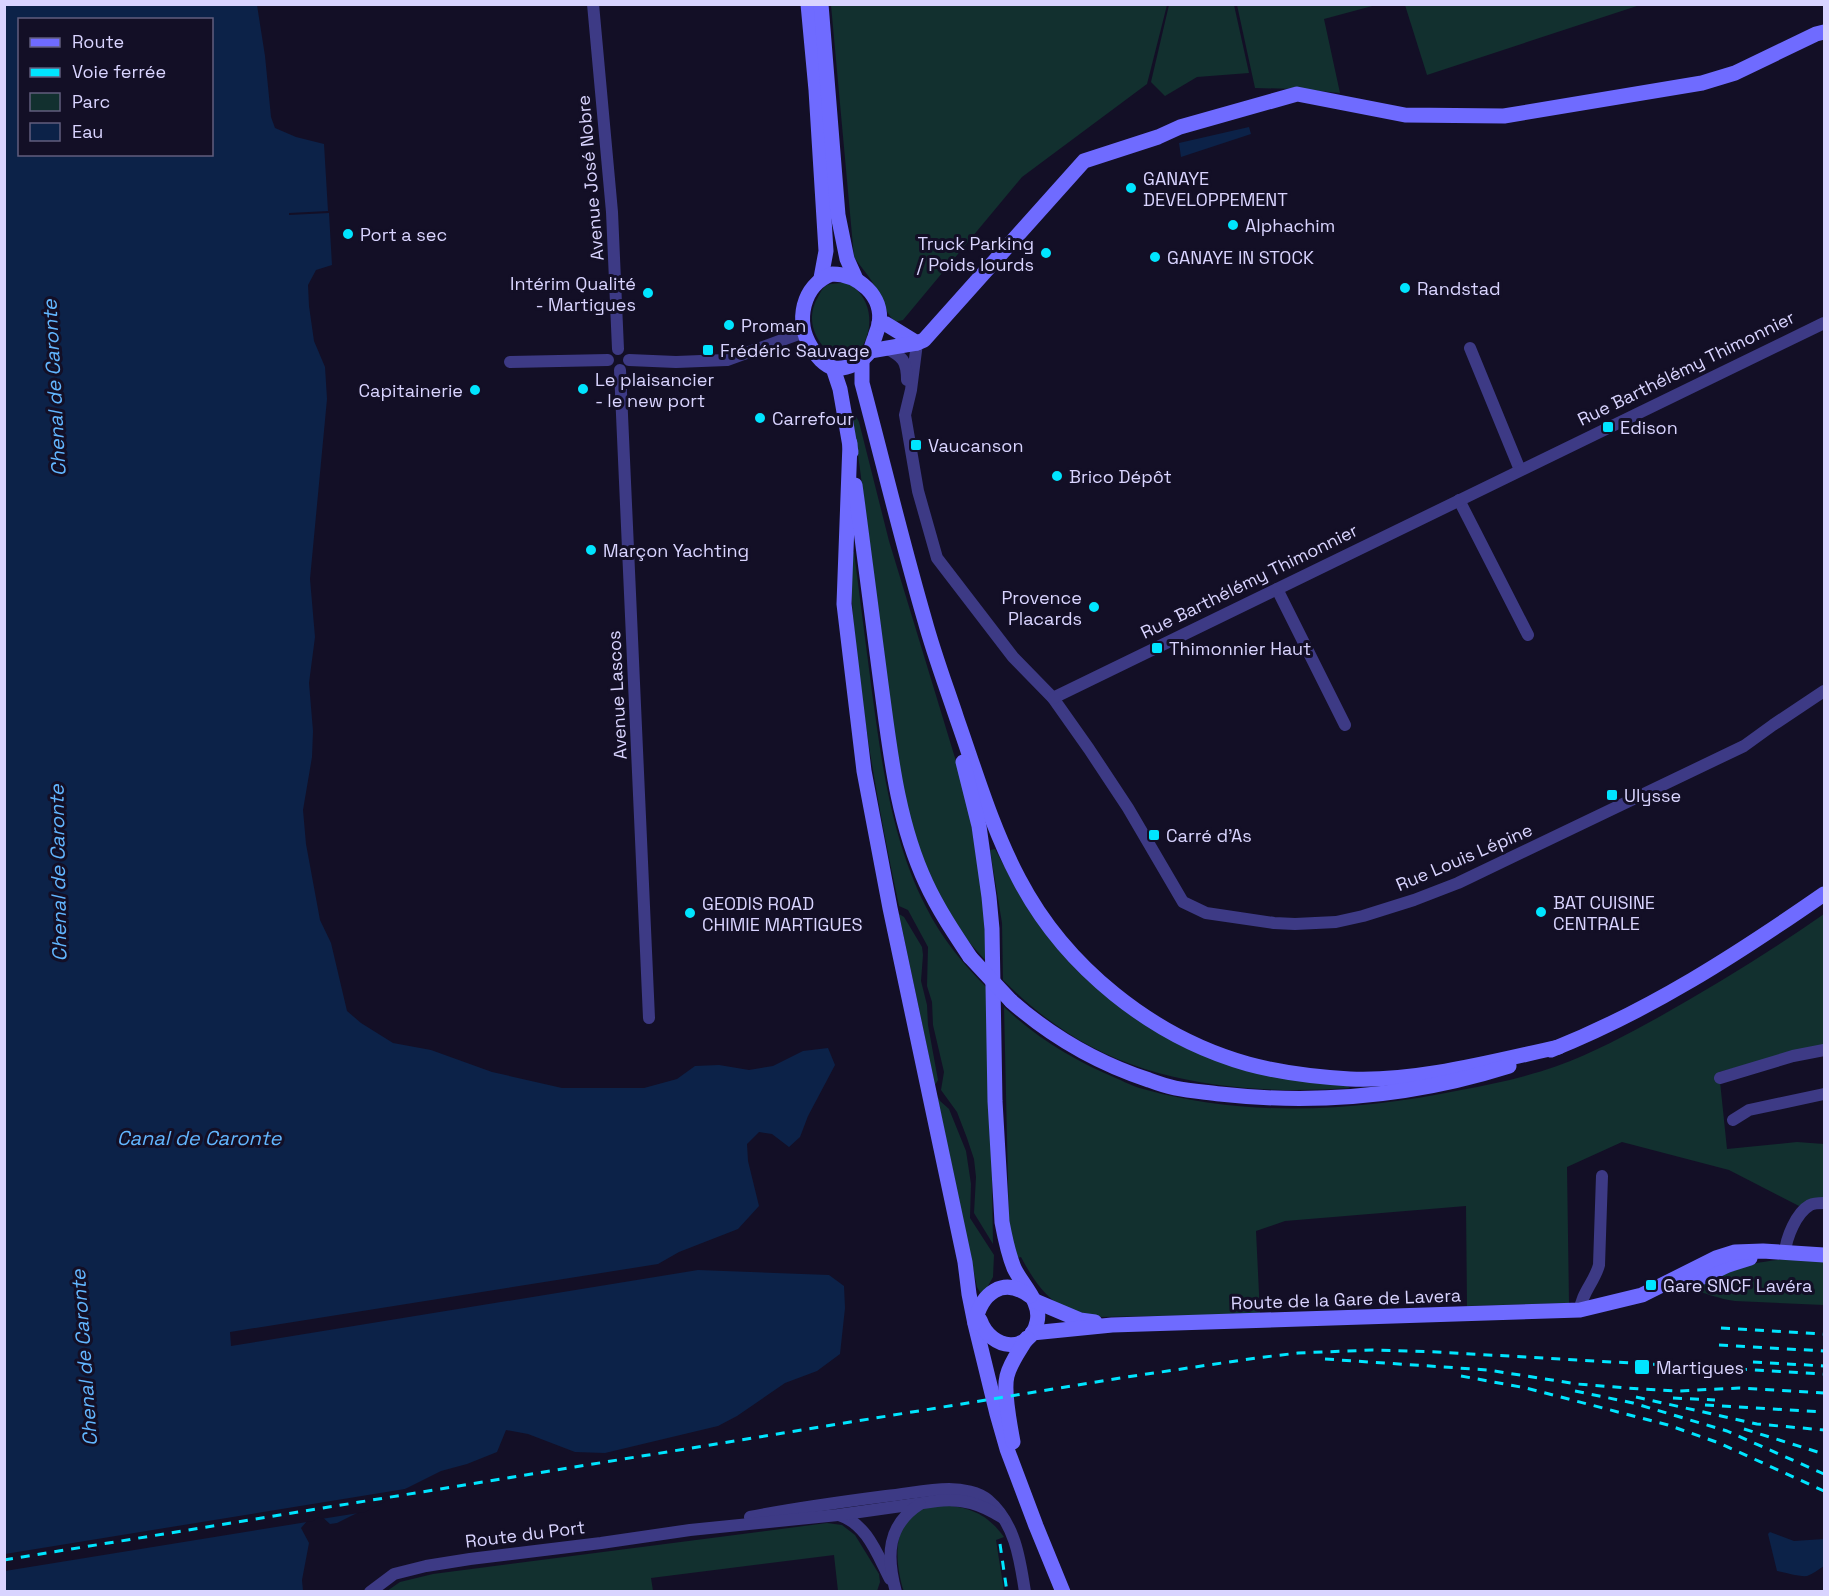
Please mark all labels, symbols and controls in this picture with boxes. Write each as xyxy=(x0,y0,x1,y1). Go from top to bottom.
legend xyxy=(18,18,213,156)
text: Route xyxy=(72,30,124,53)
text: Voie ferrée xyxy=(72,60,166,83)
text: Parc xyxy=(72,90,110,113)
street label: Avenue José Nobre xyxy=(571,94,609,262)
text: Eau xyxy=(72,120,103,143)
place label: GANAYE DEVELOPPEMENT xyxy=(1143,167,1288,211)
marker: GANAYE DEVELOPPEMENT xyxy=(1124,181,1138,195)
place label: Alphachim xyxy=(1245,214,1335,237)
marker: Alphachim xyxy=(1226,218,1240,232)
place label: Port a sec xyxy=(360,223,447,246)
marker: Port a sec xyxy=(341,227,355,241)
place label: Truck Parking / Poids lourds xyxy=(917,232,1034,276)
marker: Truck Parking / Poids lourds xyxy=(1039,246,1053,260)
place label: GANAYE IN STOCK xyxy=(1167,246,1314,269)
marker: GANAYE IN STOCK xyxy=(1148,250,1162,264)
place label: Intérim Qualité - Martigues xyxy=(510,272,636,316)
place label: Randstad xyxy=(1417,277,1501,300)
marker: Randstad xyxy=(1398,281,1412,295)
marker: Intérim Qualité - Martigues xyxy=(641,286,655,300)
water label: Chenal de Caronte xyxy=(36,298,72,477)
street label: Rue Barthélémy Thimonnier xyxy=(1574,305,1799,431)
place label: Proman xyxy=(741,314,806,337)
marker: Proman xyxy=(722,318,736,332)
place label: Frédéric Sauvage xyxy=(720,339,870,362)
marker: Frédéric Sauvage xyxy=(701,343,715,357)
place label: Le plaisancier - le new port xyxy=(595,368,714,412)
place label: Capitainerie xyxy=(359,379,463,402)
marker: Le plaisancier - le new port xyxy=(576,382,590,396)
marker: Capitainerie xyxy=(468,383,482,397)
place label: Carrefour xyxy=(772,407,854,430)
marker: Carrefour xyxy=(753,411,767,425)
place label: Edison xyxy=(1620,416,1678,439)
marker: Edison xyxy=(1601,420,1615,434)
place label: Vaucanson xyxy=(928,434,1023,457)
marker: Vaucanson xyxy=(909,438,923,452)
place label: Brico Dépôt xyxy=(1069,465,1172,488)
marker: Brico Dépôt xyxy=(1050,469,1064,483)
street label: Rue Barthélémy Thimonnier xyxy=(1137,518,1362,644)
place label: Marçon Yachting xyxy=(603,539,749,562)
marker: Marçon Yachting xyxy=(584,543,598,557)
place label: Provence Placards xyxy=(1002,586,1082,630)
marker: Provence Placards xyxy=(1087,600,1101,614)
street label: Avenue Lascos xyxy=(602,630,632,760)
place label: Thimonnier Haut xyxy=(1169,637,1311,660)
marker: Thimonnier Haut xyxy=(1150,641,1164,655)
water label: Chenal de Caronte xyxy=(43,783,73,962)
place label: Ulysse xyxy=(1624,784,1681,807)
marker: Ulysse xyxy=(1605,788,1619,802)
street label: Rue Louis Lépine xyxy=(1392,818,1536,896)
place label: Carré d’As xyxy=(1166,824,1252,847)
marker: Carré d’As xyxy=(1147,828,1161,842)
place label: BAT CUISINE CENTRALE xyxy=(1553,891,1655,935)
place label: GEODIS ROAD CHIMIE MARTIGUES xyxy=(702,892,863,936)
marker: BAT CUISINE CENTRALE xyxy=(1534,905,1548,919)
marker: GEODIS ROAD CHIMIE MARTIGUES xyxy=(683,906,697,920)
water label: Canal de Caronte xyxy=(117,1125,282,1151)
water label: Chenal de Caronte xyxy=(65,1268,103,1447)
place label: Gare SNCF Lavéra xyxy=(1663,1274,1812,1297)
marker: Gare SNCF Lavéra xyxy=(1644,1278,1658,1292)
street label: Route de la Gare de Lavera xyxy=(1230,1283,1462,1315)
place label: Martigues xyxy=(1656,1356,1744,1379)
marker: Martigues xyxy=(1633,1358,1651,1376)
street label: Route du Port xyxy=(464,1515,586,1553)

